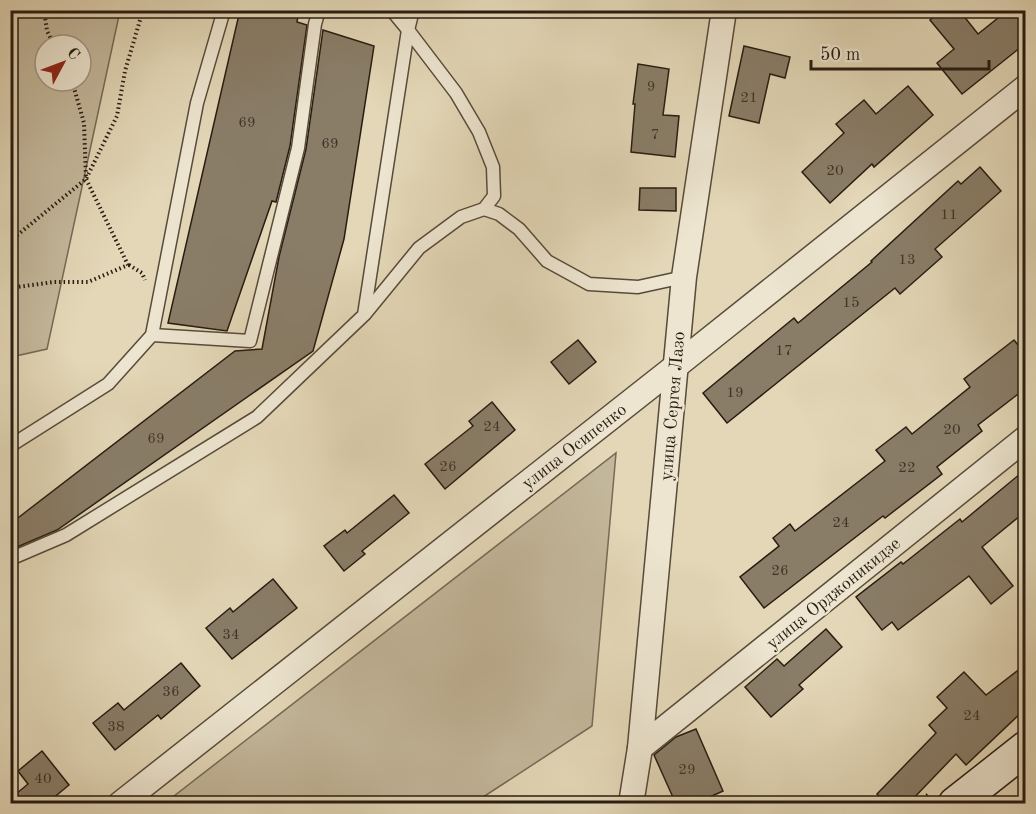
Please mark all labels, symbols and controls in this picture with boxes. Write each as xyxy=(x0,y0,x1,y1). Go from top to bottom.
north arrow xyxy=(33,33,93,93)
scale bar xyxy=(811,33,990,71)
text: С xyxy=(63,45,82,64)
text: 50 m xyxy=(820,46,860,64)
house number: 9 xyxy=(647,80,655,95)
house number: 21 xyxy=(740,91,758,106)
house number: 69 xyxy=(238,116,256,131)
house number: 7 xyxy=(651,128,659,143)
house number: 69 xyxy=(321,137,339,152)
house number: 20 xyxy=(826,164,844,179)
house number: 11 xyxy=(940,208,958,223)
house number: 13 xyxy=(898,253,916,268)
house number: 15 xyxy=(842,296,860,311)
street label: улица Сергея Лазо xyxy=(657,331,689,482)
house number: 17 xyxy=(775,344,793,359)
house number: 19 xyxy=(726,386,744,401)
street label: улица Осипенко xyxy=(519,400,630,493)
house number: 24 xyxy=(483,420,501,435)
house number: 20 xyxy=(943,423,961,438)
house number: 69 xyxy=(147,432,165,447)
house number: 26 xyxy=(439,460,457,475)
house number: 22 xyxy=(898,461,916,476)
house number: 24 xyxy=(832,516,850,531)
street label: улица Орджоникидзе xyxy=(763,534,904,653)
house number: 26 xyxy=(771,564,789,579)
house number: 34 xyxy=(222,628,240,643)
house number: 36 xyxy=(162,685,180,700)
house number: 24 xyxy=(963,709,981,724)
house number: 38 xyxy=(107,720,125,735)
house number: 29 xyxy=(678,763,696,778)
house number: 40 xyxy=(34,772,52,787)

